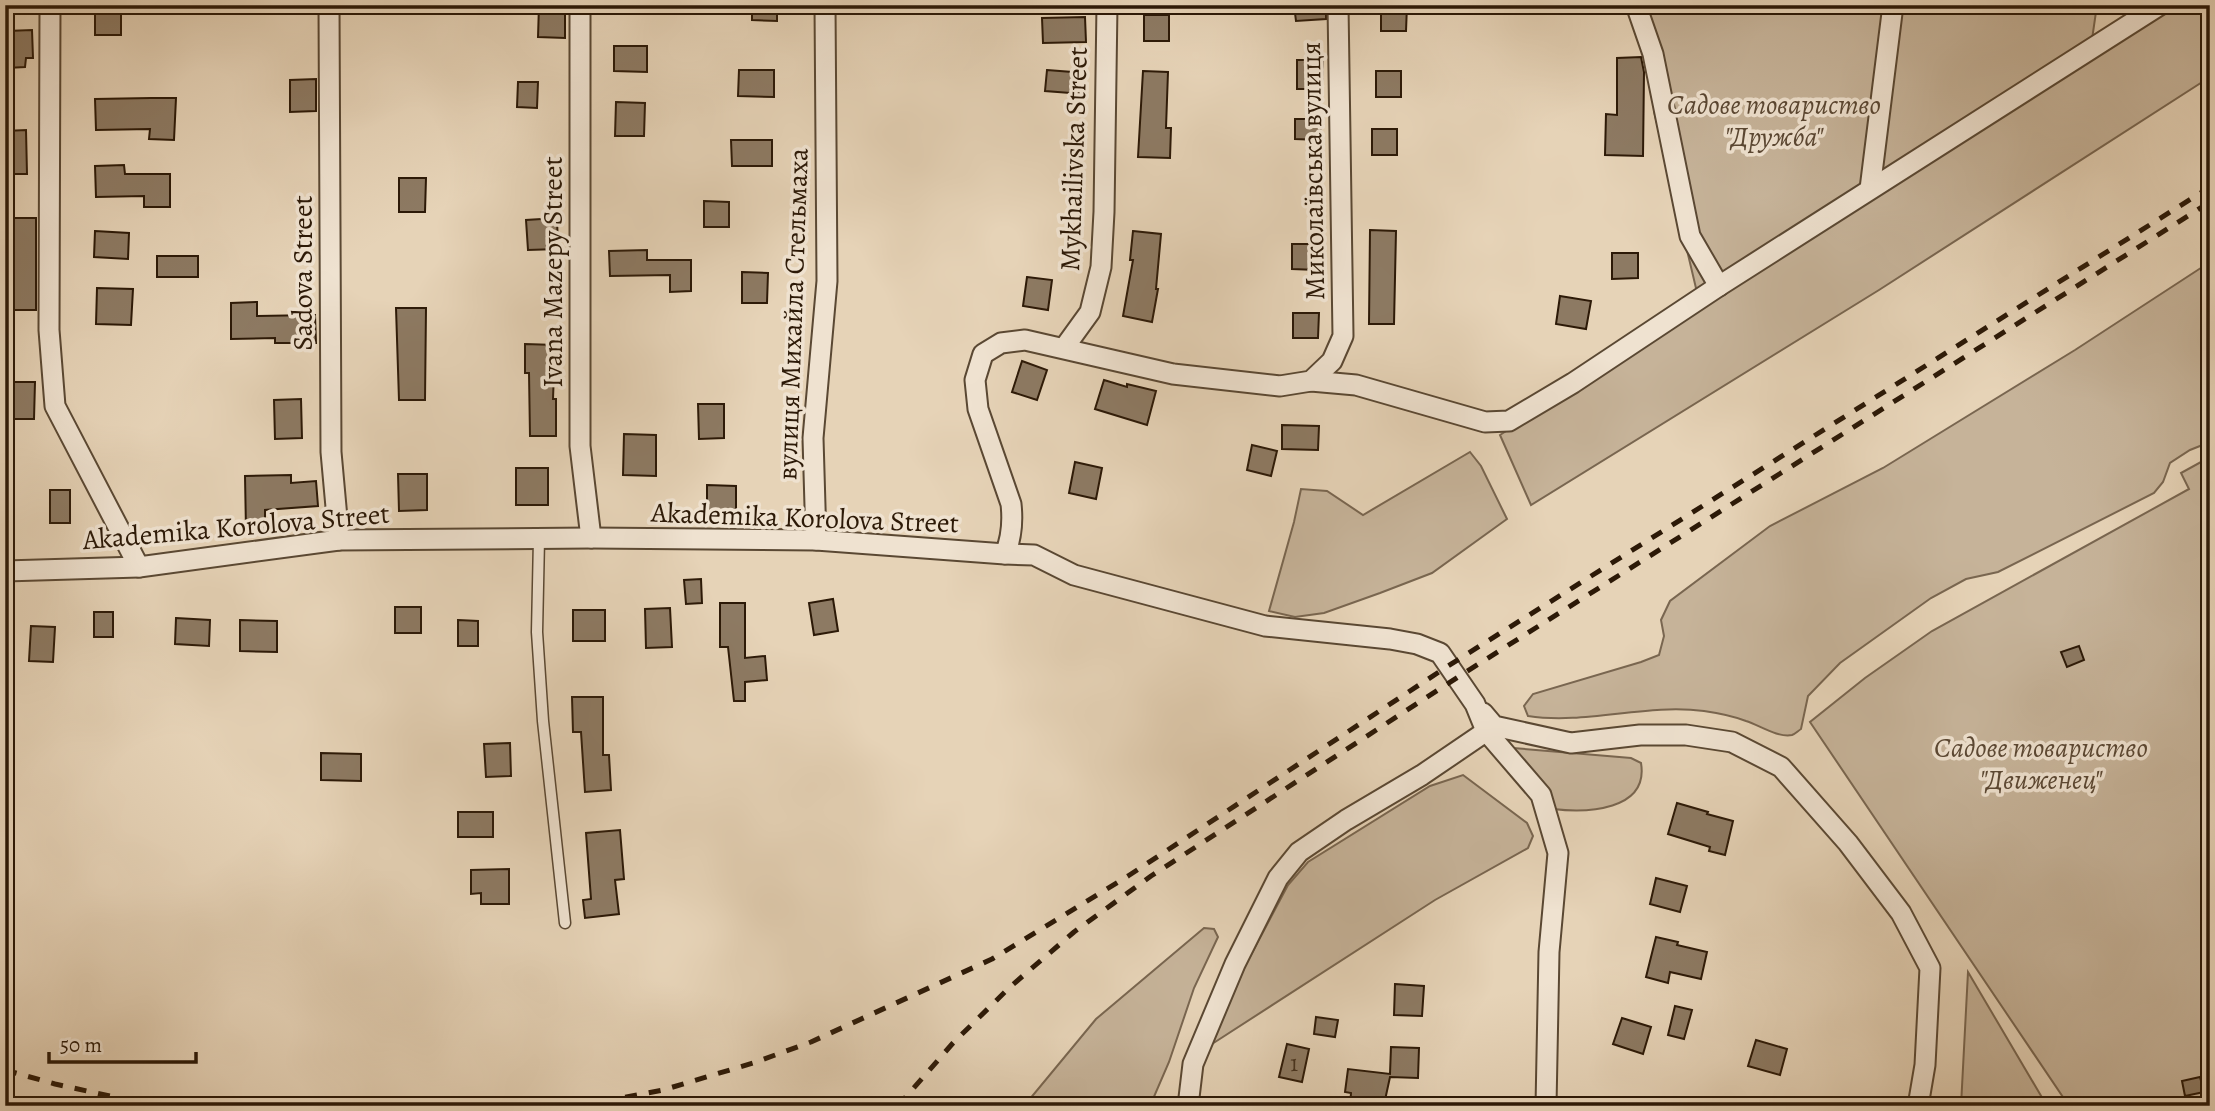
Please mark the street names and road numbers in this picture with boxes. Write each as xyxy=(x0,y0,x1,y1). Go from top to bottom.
street label: Миколаївська вулиця xyxy=(1292,42,1334,300)
street label: Mykhailivska Street xyxy=(1051,46,1097,272)
street label: вулиця Михайла Стельмаха xyxy=(768,147,818,481)
street label: Ivana Mazepy Street xyxy=(534,156,572,388)
street label: Sadova Street xyxy=(284,195,322,351)
street label: Akademika Korolova Street xyxy=(650,494,959,542)
street label: Akademika Korolova Street xyxy=(80,495,391,559)

